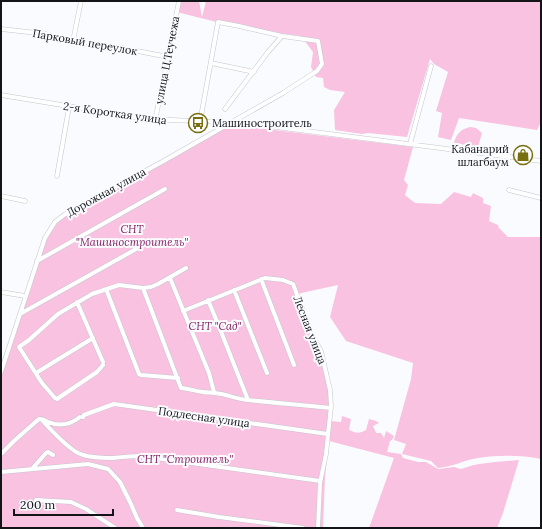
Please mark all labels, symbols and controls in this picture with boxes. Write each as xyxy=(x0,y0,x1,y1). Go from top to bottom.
street label: улица Ц.Теучежа xyxy=(152,14,182,105)
street label: Парковый переулок xyxy=(31,26,139,58)
street label: 2-я Короткая улица xyxy=(62,99,168,127)
bus stop icon: Машиностроитель xyxy=(187,112,209,134)
place label: Машиностроитель xyxy=(212,116,312,130)
place label: Кабанарий шлагбаум xyxy=(451,142,509,169)
shop icon: Кабанарий шлагбаум xyxy=(512,144,534,166)
street label: Дорожная улица xyxy=(64,164,148,220)
park label: СНТ "Машиностроитель" xyxy=(76,222,188,249)
street label: Лесная улица xyxy=(291,294,330,367)
park label: СНТ "Сад" xyxy=(189,319,241,333)
street label: Подлесная улица xyxy=(157,404,251,430)
park label: СНТ "Строитель" xyxy=(137,452,233,466)
scale bar xyxy=(14,491,113,517)
text: 200 m xyxy=(20,497,56,512)

